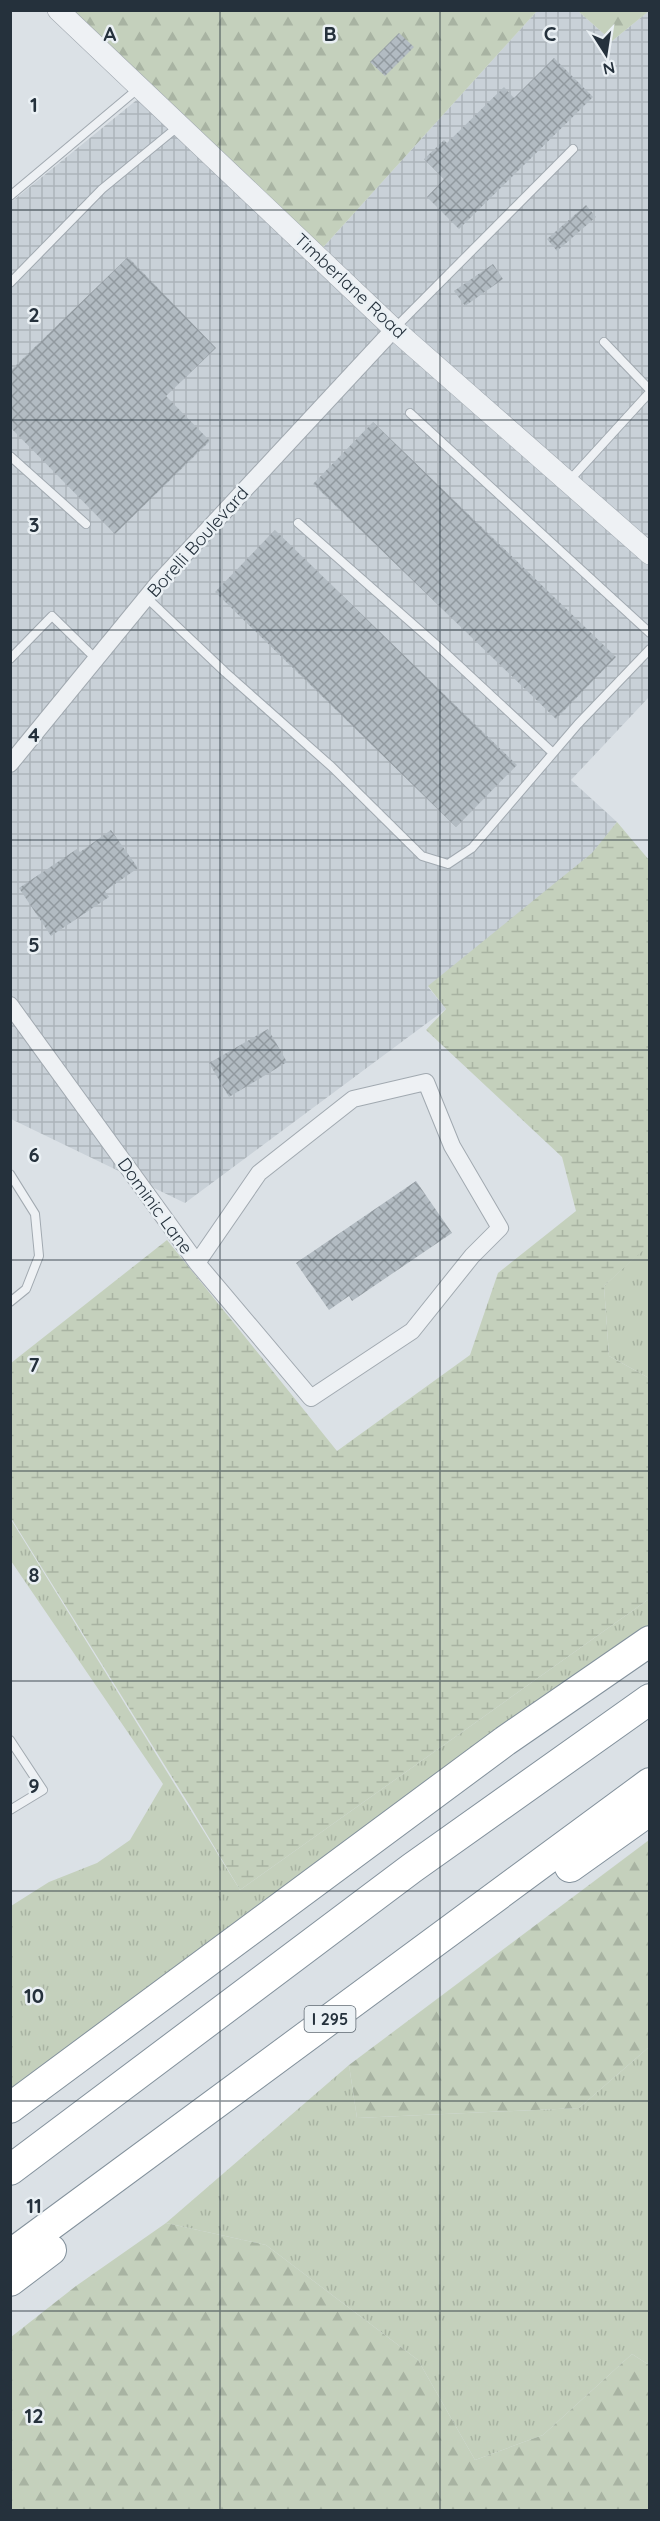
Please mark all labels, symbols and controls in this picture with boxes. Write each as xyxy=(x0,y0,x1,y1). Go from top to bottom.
text: A xyxy=(104,21,117,46)
text: B xyxy=(323,21,337,46)
text: C xyxy=(544,21,557,46)
north arrow xyxy=(576,24,636,84)
text: N xyxy=(601,58,617,80)
text: 1 xyxy=(30,92,38,117)
street label: Timberlane Road xyxy=(290,228,411,343)
text: 2 xyxy=(28,302,40,327)
street label: Borelli Boulevard xyxy=(142,482,253,602)
text: 3 xyxy=(29,512,39,537)
text: 4 xyxy=(28,722,40,747)
text: 5 xyxy=(28,932,40,957)
text: 6 xyxy=(28,1142,40,1167)
street label: Dominic Lane xyxy=(113,1153,198,1258)
text: 7 xyxy=(29,1352,40,1377)
text: 8 xyxy=(29,1562,40,1587)
text: 9 xyxy=(28,1773,40,1798)
text: 10 xyxy=(24,1983,44,2008)
road number: I 295 xyxy=(304,2006,356,2032)
text: 11 xyxy=(26,2193,42,2218)
text: 12 xyxy=(24,2403,44,2428)

